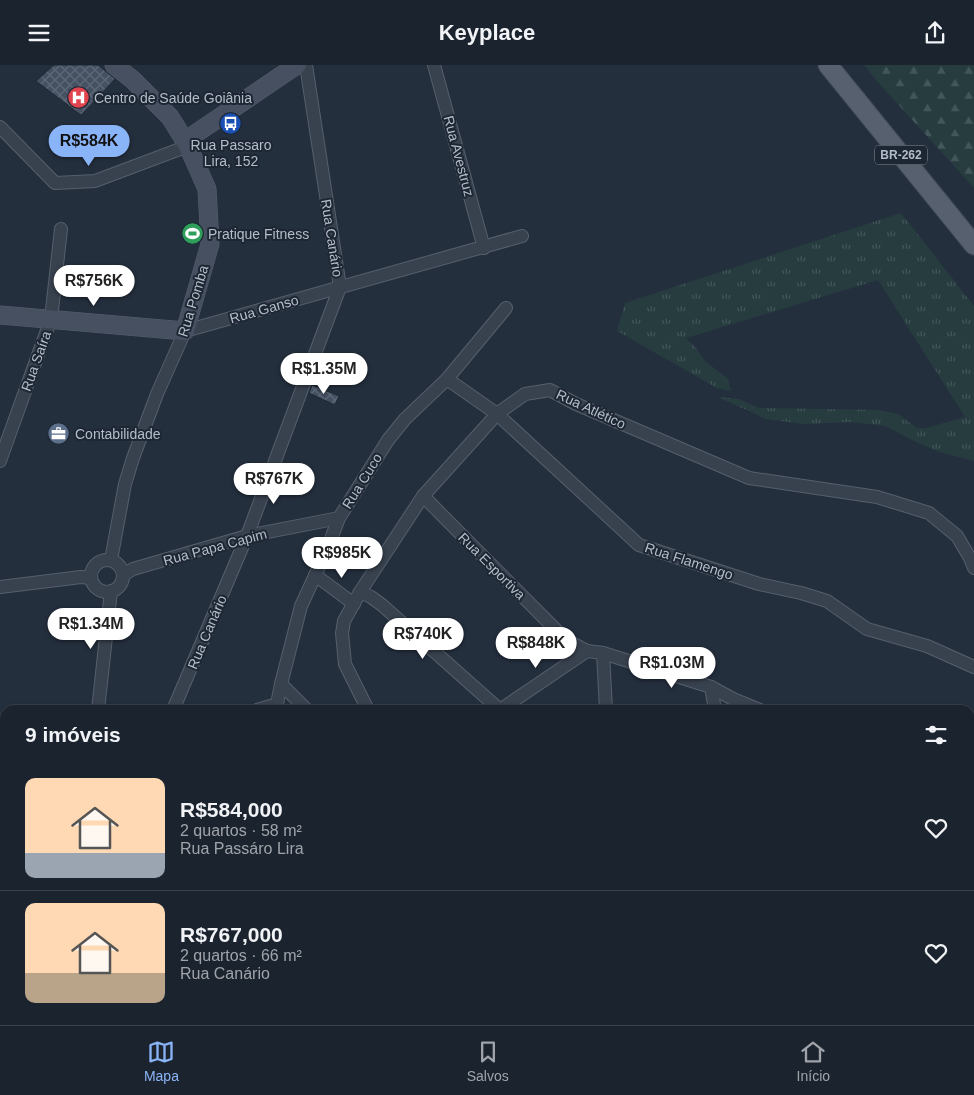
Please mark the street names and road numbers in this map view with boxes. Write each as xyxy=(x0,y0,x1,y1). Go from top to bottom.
street label: Rua Avestruz xyxy=(441,114,477,198)
road number: BR-262 xyxy=(875,145,927,165)
street label: Rua Canário xyxy=(318,198,346,278)
street label: Rua Pomba xyxy=(175,263,212,339)
street label: Rua Ganso xyxy=(228,291,300,326)
street label: Rua Saíra xyxy=(18,328,54,393)
street label: Rua Atlético xyxy=(554,386,628,432)
street label: Rua Cuco xyxy=(339,450,385,512)
street label: Rua Papa Capim xyxy=(161,525,269,569)
street label: Rua Esportiva xyxy=(455,529,529,603)
street label: Rua Flamengo xyxy=(643,539,735,583)
street label: Rua Canário xyxy=(184,593,230,671)

